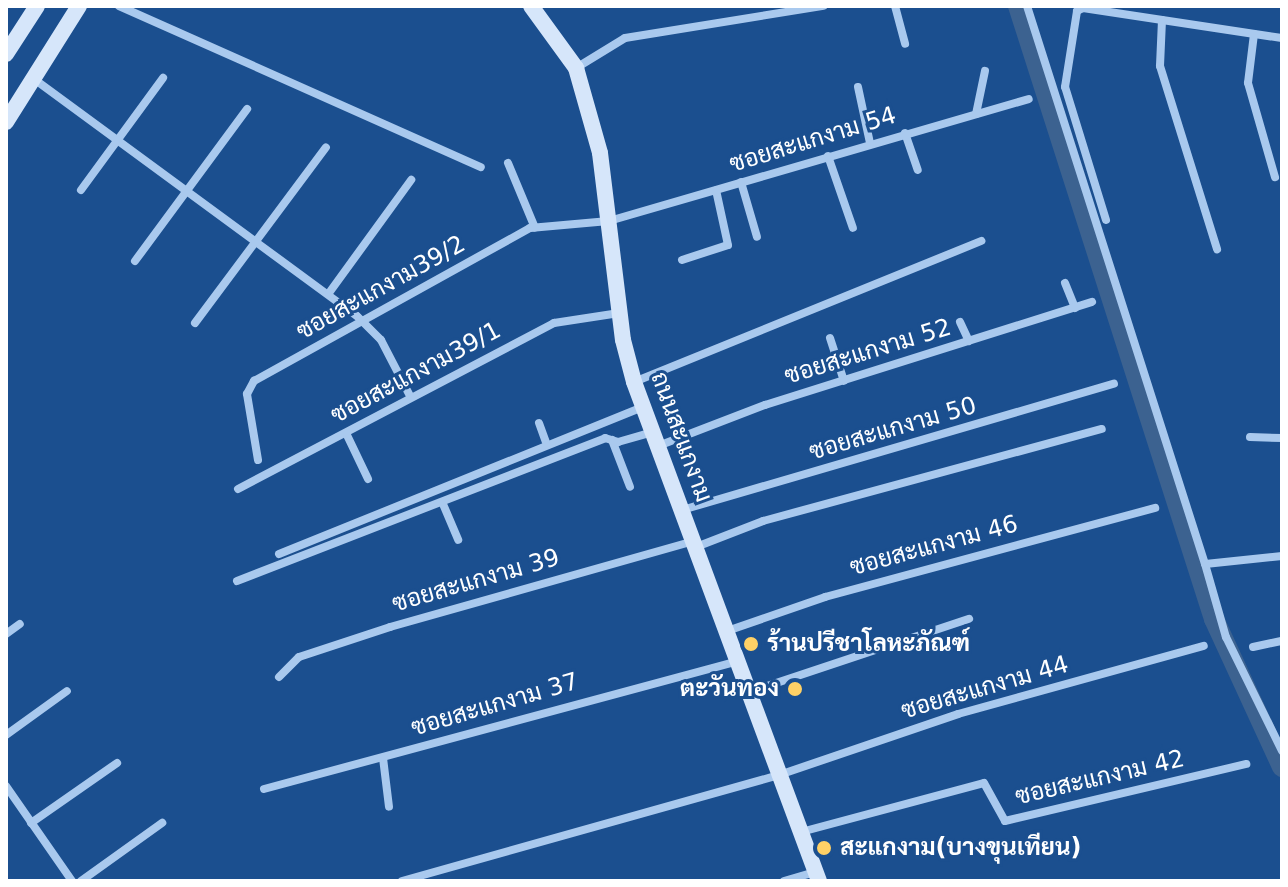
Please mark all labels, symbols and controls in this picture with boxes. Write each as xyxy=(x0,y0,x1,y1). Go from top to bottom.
street label: ซอยสะแกงาม 54 xyxy=(726,101,900,179)
street label: ซอยสะแกงาม39/2 xyxy=(292,230,470,346)
street label: ซอยสะแกงาม 52 xyxy=(781,313,955,391)
street label: ซอยสะแกงาม39/1 xyxy=(326,316,506,430)
street label: ถนนสะแกงาม xyxy=(644,368,718,506)
street label: ซอยสะแกงาม 50 xyxy=(806,391,980,467)
street label: ซอยสะแกงาม 46 xyxy=(847,510,1021,582)
street label: ซอยสะแกงาม 39 xyxy=(389,543,563,619)
place label: ร้านปรีชาโลหะภัณฑ์ xyxy=(767,630,970,658)
marker: ร้านปรีชาโลหะภัณฑ์ xyxy=(742,635,760,653)
street label: ซอยสะแกงาม 44 xyxy=(898,650,1072,726)
street label: ซอยสะแกงาม 37 xyxy=(408,667,582,743)
place label: ตะวันทอง xyxy=(680,675,779,703)
marker: ตะวันทอง xyxy=(786,680,804,698)
street label: ซอยสะแกงาม 42 xyxy=(1013,745,1187,811)
place label: สะแกงาม(บางขุนเทียน) xyxy=(840,834,1082,862)
marker: สะแกงาม(บางขุนเทียน) xyxy=(815,839,833,857)

